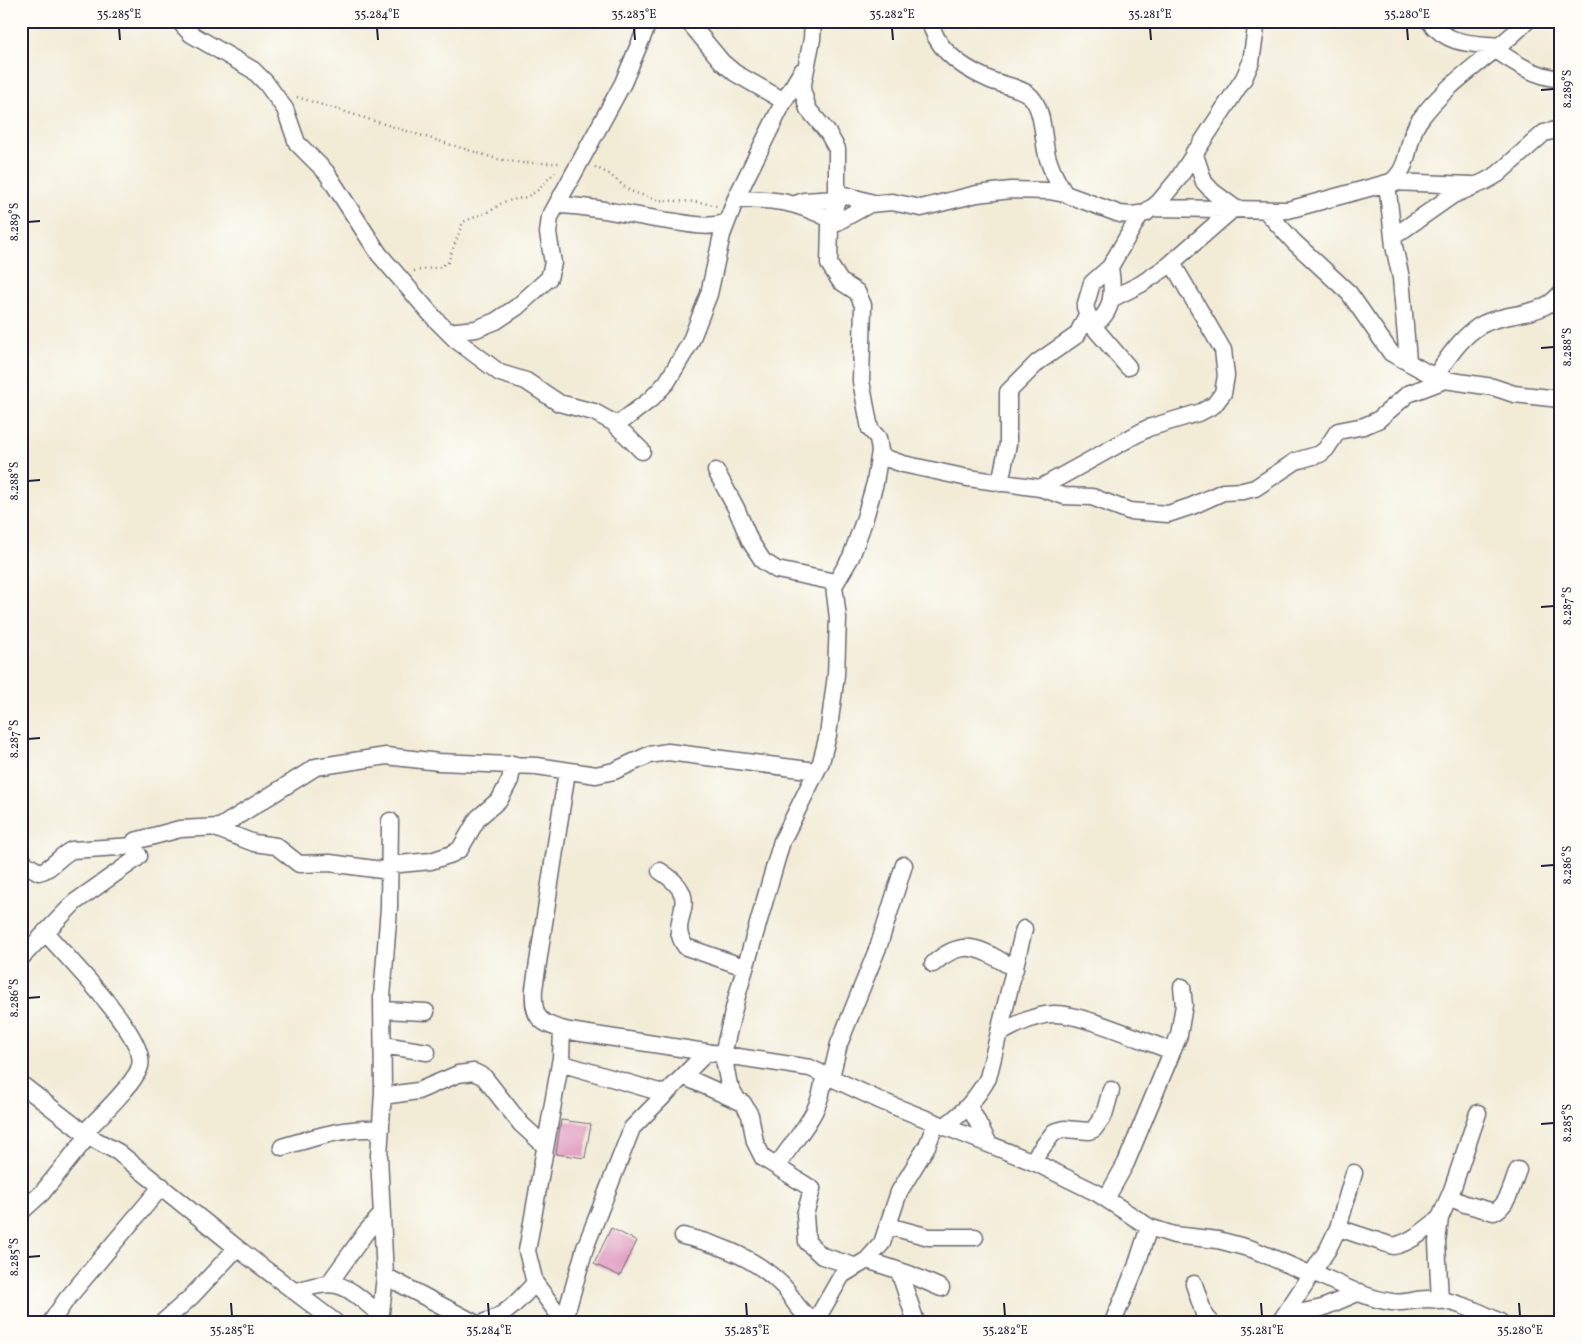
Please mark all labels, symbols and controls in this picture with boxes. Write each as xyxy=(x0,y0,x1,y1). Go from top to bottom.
text: 35.285°E xyxy=(97,7,141,23)
text: 35.284°E xyxy=(354,7,400,23)
text: 35.283°E xyxy=(611,7,657,23)
text: 35.282°E xyxy=(869,7,915,23)
text: 35.281°E xyxy=(1128,7,1172,23)
text: 35.280°E xyxy=(1384,7,1430,23)
text: 8.289°S xyxy=(1560,70,1576,108)
text: 8.289°S xyxy=(7,203,23,241)
text: 8.288°S xyxy=(1560,328,1576,366)
text: 8.288°S xyxy=(7,462,23,500)
text: 8.287°S xyxy=(1560,587,1576,625)
text: 8.287°S xyxy=(7,720,23,758)
text: 8.286°S xyxy=(1560,846,1576,884)
text: 8.286°S xyxy=(7,979,23,1017)
text: 8.285°S xyxy=(1560,1104,1576,1142)
text: 8.285°S xyxy=(7,1238,23,1276)
text: 35.285°E xyxy=(210,1323,254,1339)
text: 35.284°E xyxy=(466,1323,512,1339)
text: 35.283°E xyxy=(724,1323,770,1339)
text: 35.282°E xyxy=(982,1323,1028,1339)
text: 35.281°E xyxy=(1240,1323,1284,1339)
text: 35.280°E xyxy=(1497,1323,1543,1339)

